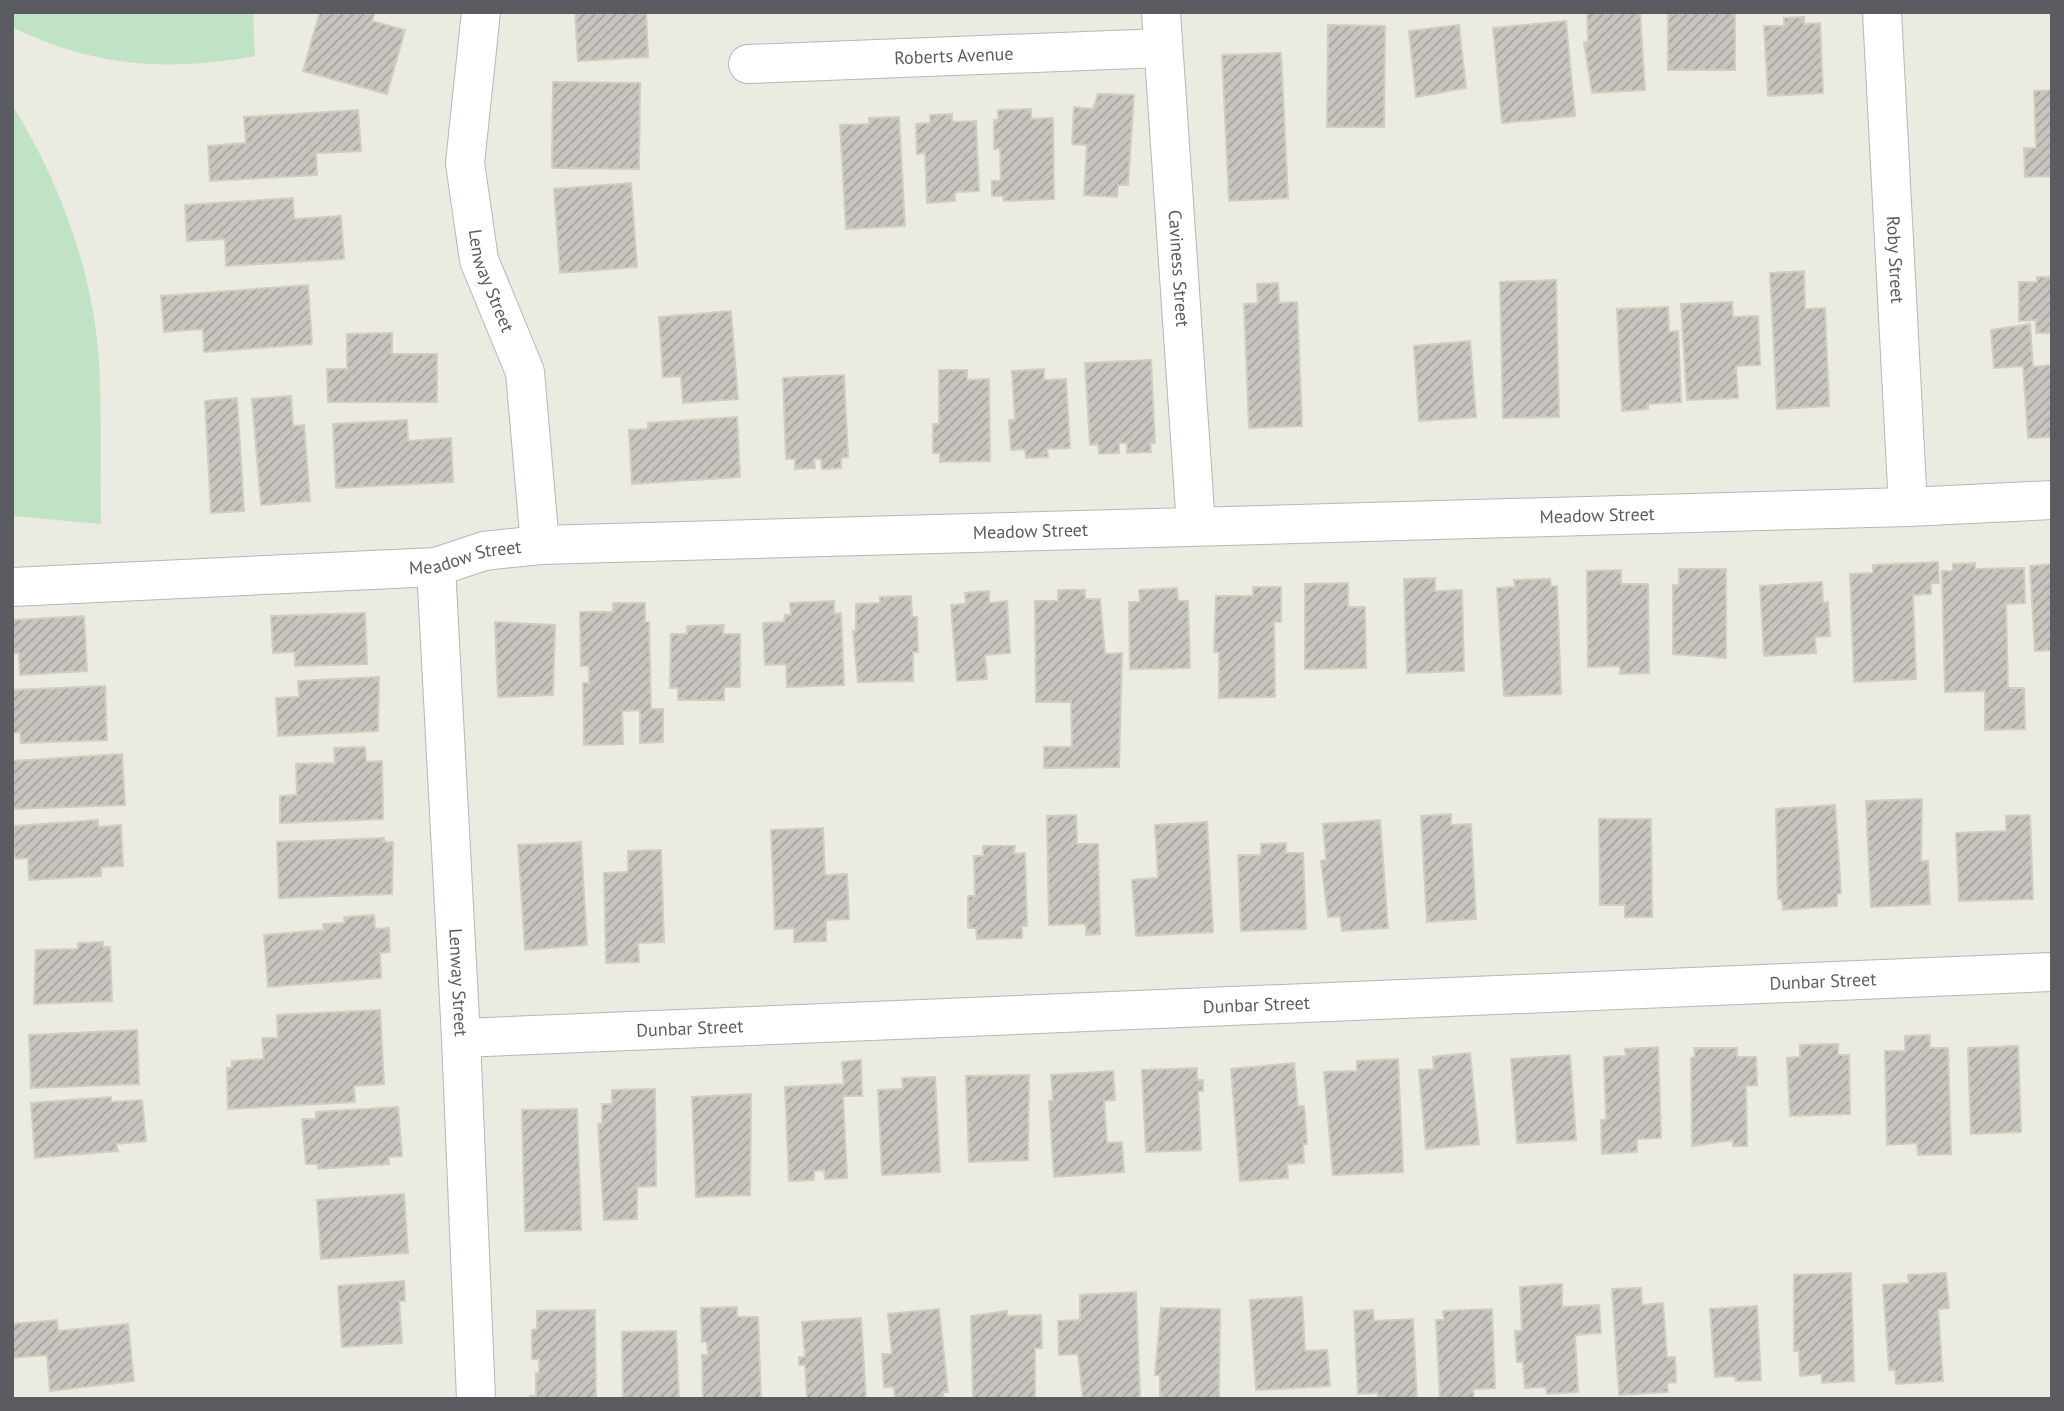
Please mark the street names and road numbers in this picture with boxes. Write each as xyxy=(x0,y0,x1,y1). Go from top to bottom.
street label: Roberts Avenue xyxy=(894,42,1014,69)
street label: Caviness Street xyxy=(1163,209,1194,328)
street label: Roby Street xyxy=(1882,215,1909,304)
street label: Lenway Street xyxy=(464,228,519,336)
street label: Meadow Street xyxy=(1539,502,1655,528)
street label: Meadow Street xyxy=(973,518,1088,544)
street label: Meadow Street xyxy=(408,535,522,579)
street label: Lenway Street xyxy=(444,928,473,1037)
street label: Dunbar Street xyxy=(1769,967,1877,995)
street label: Dunbar Street xyxy=(1202,991,1310,1018)
street label: Dunbar Street xyxy=(636,1014,744,1042)

